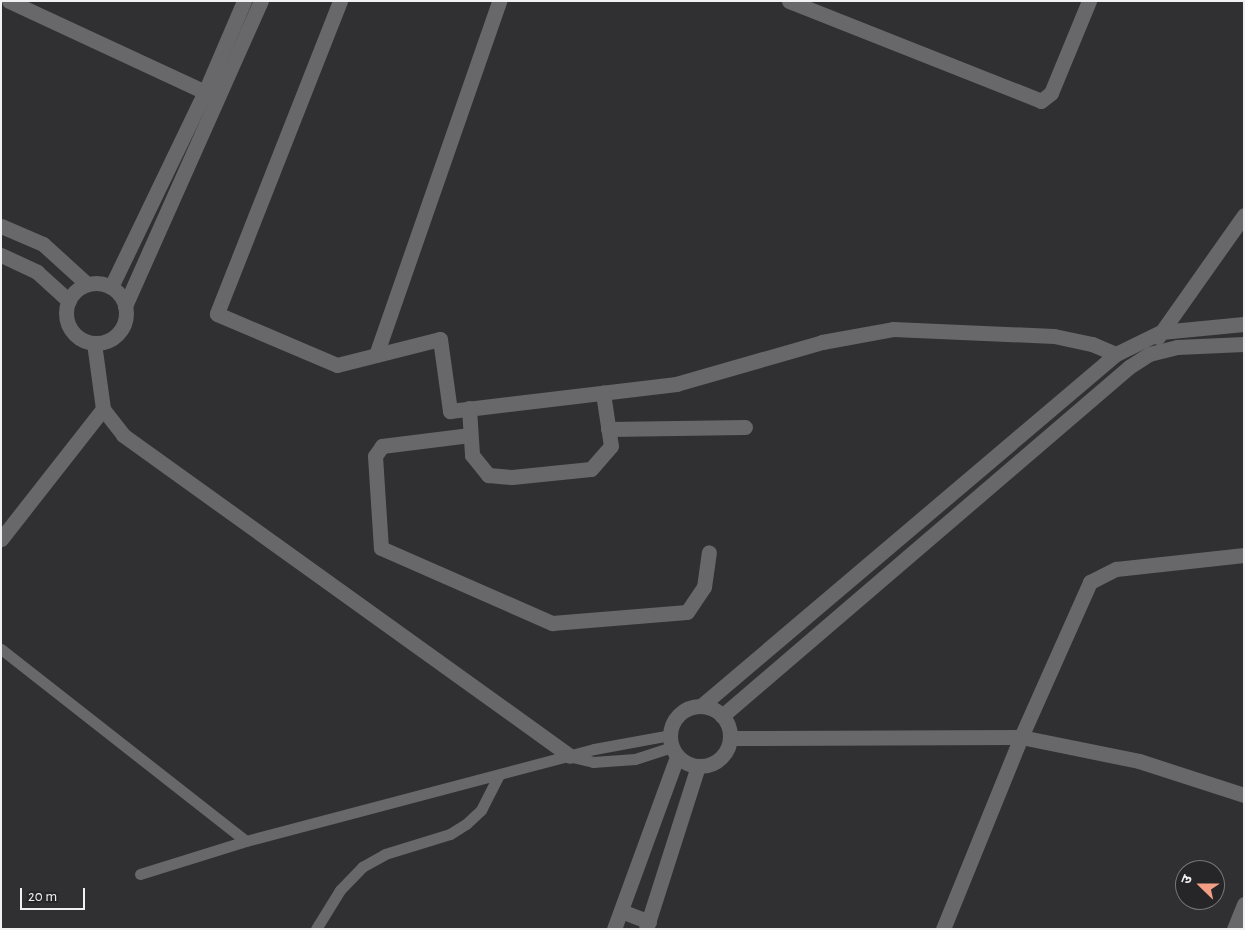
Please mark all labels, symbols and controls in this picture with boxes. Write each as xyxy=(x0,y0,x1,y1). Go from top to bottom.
north arrow xyxy=(1175,860,1225,910)
text: उ xyxy=(1179,873,1195,886)
scale bar xyxy=(22,878,88,910)
text: 20 m xyxy=(28,889,57,904)

